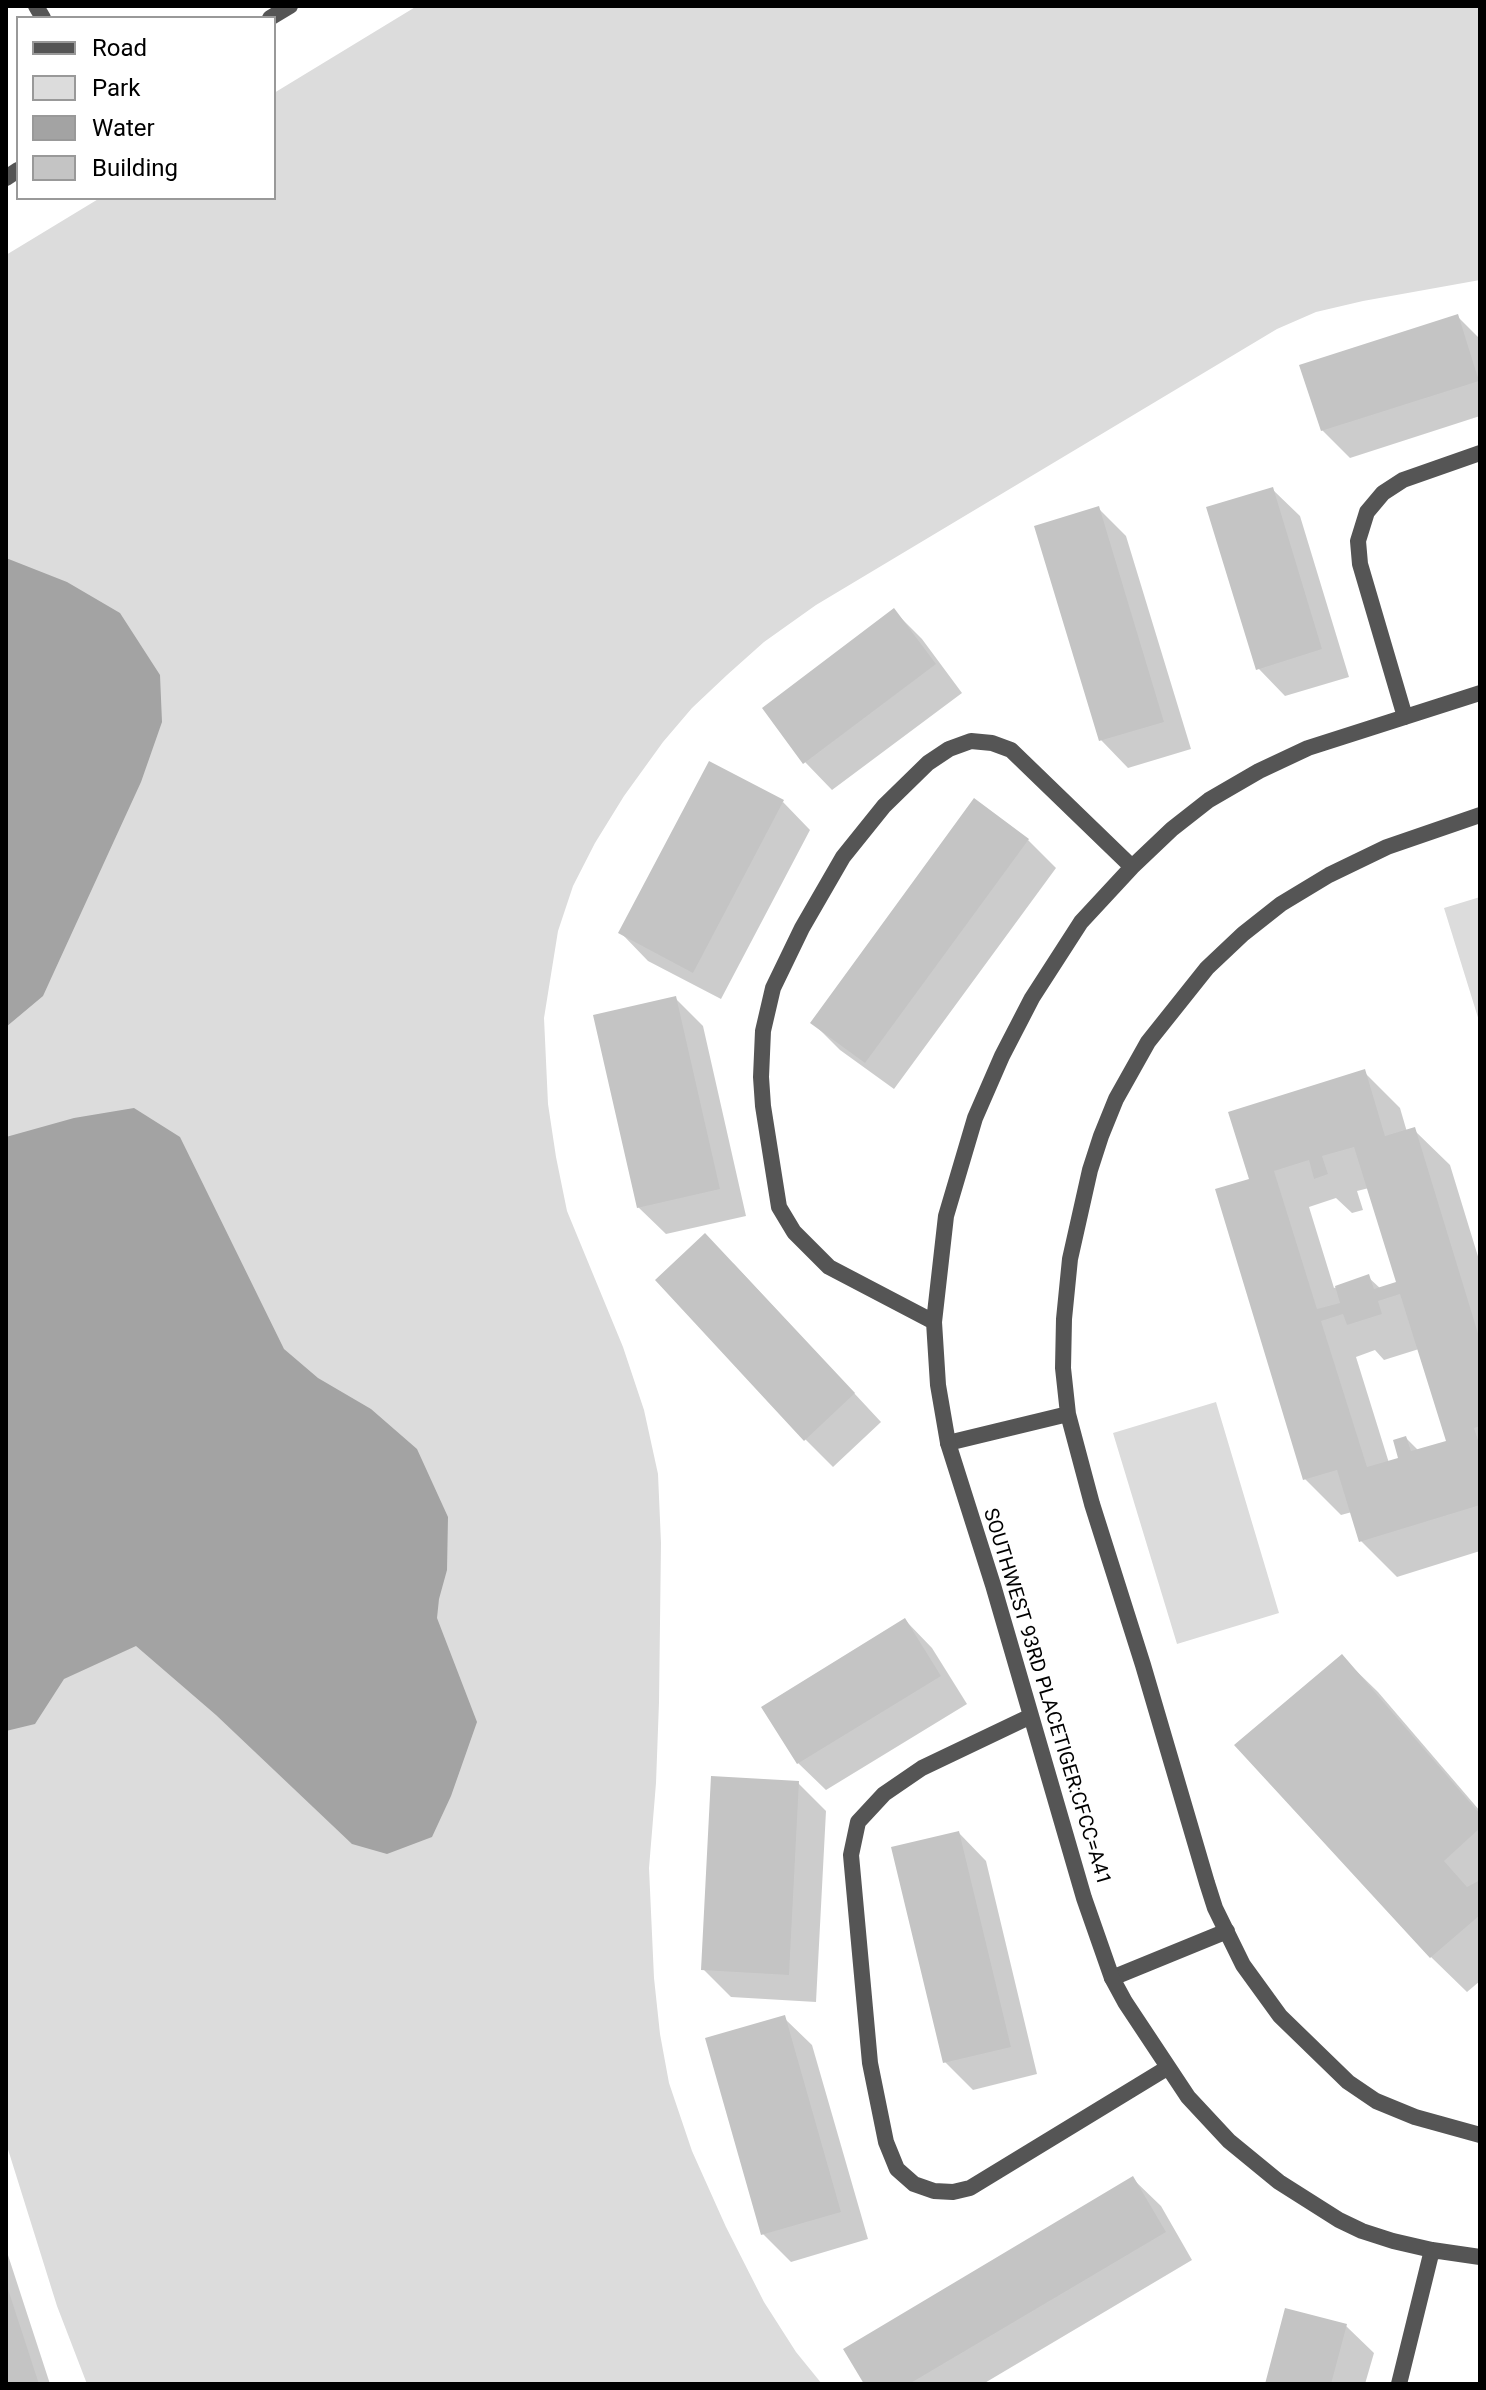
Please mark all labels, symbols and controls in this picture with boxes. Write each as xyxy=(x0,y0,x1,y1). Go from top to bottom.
legend xyxy=(16,16,276,200)
text: Road xyxy=(92,34,147,62)
text: Park xyxy=(92,74,140,102)
text: Water xyxy=(92,114,155,142)
text: Building xyxy=(92,154,178,182)
street label: SOUTHWEST 93RD PLACETIGER:CFCC=A41 xyxy=(977,1506,1115,1888)

